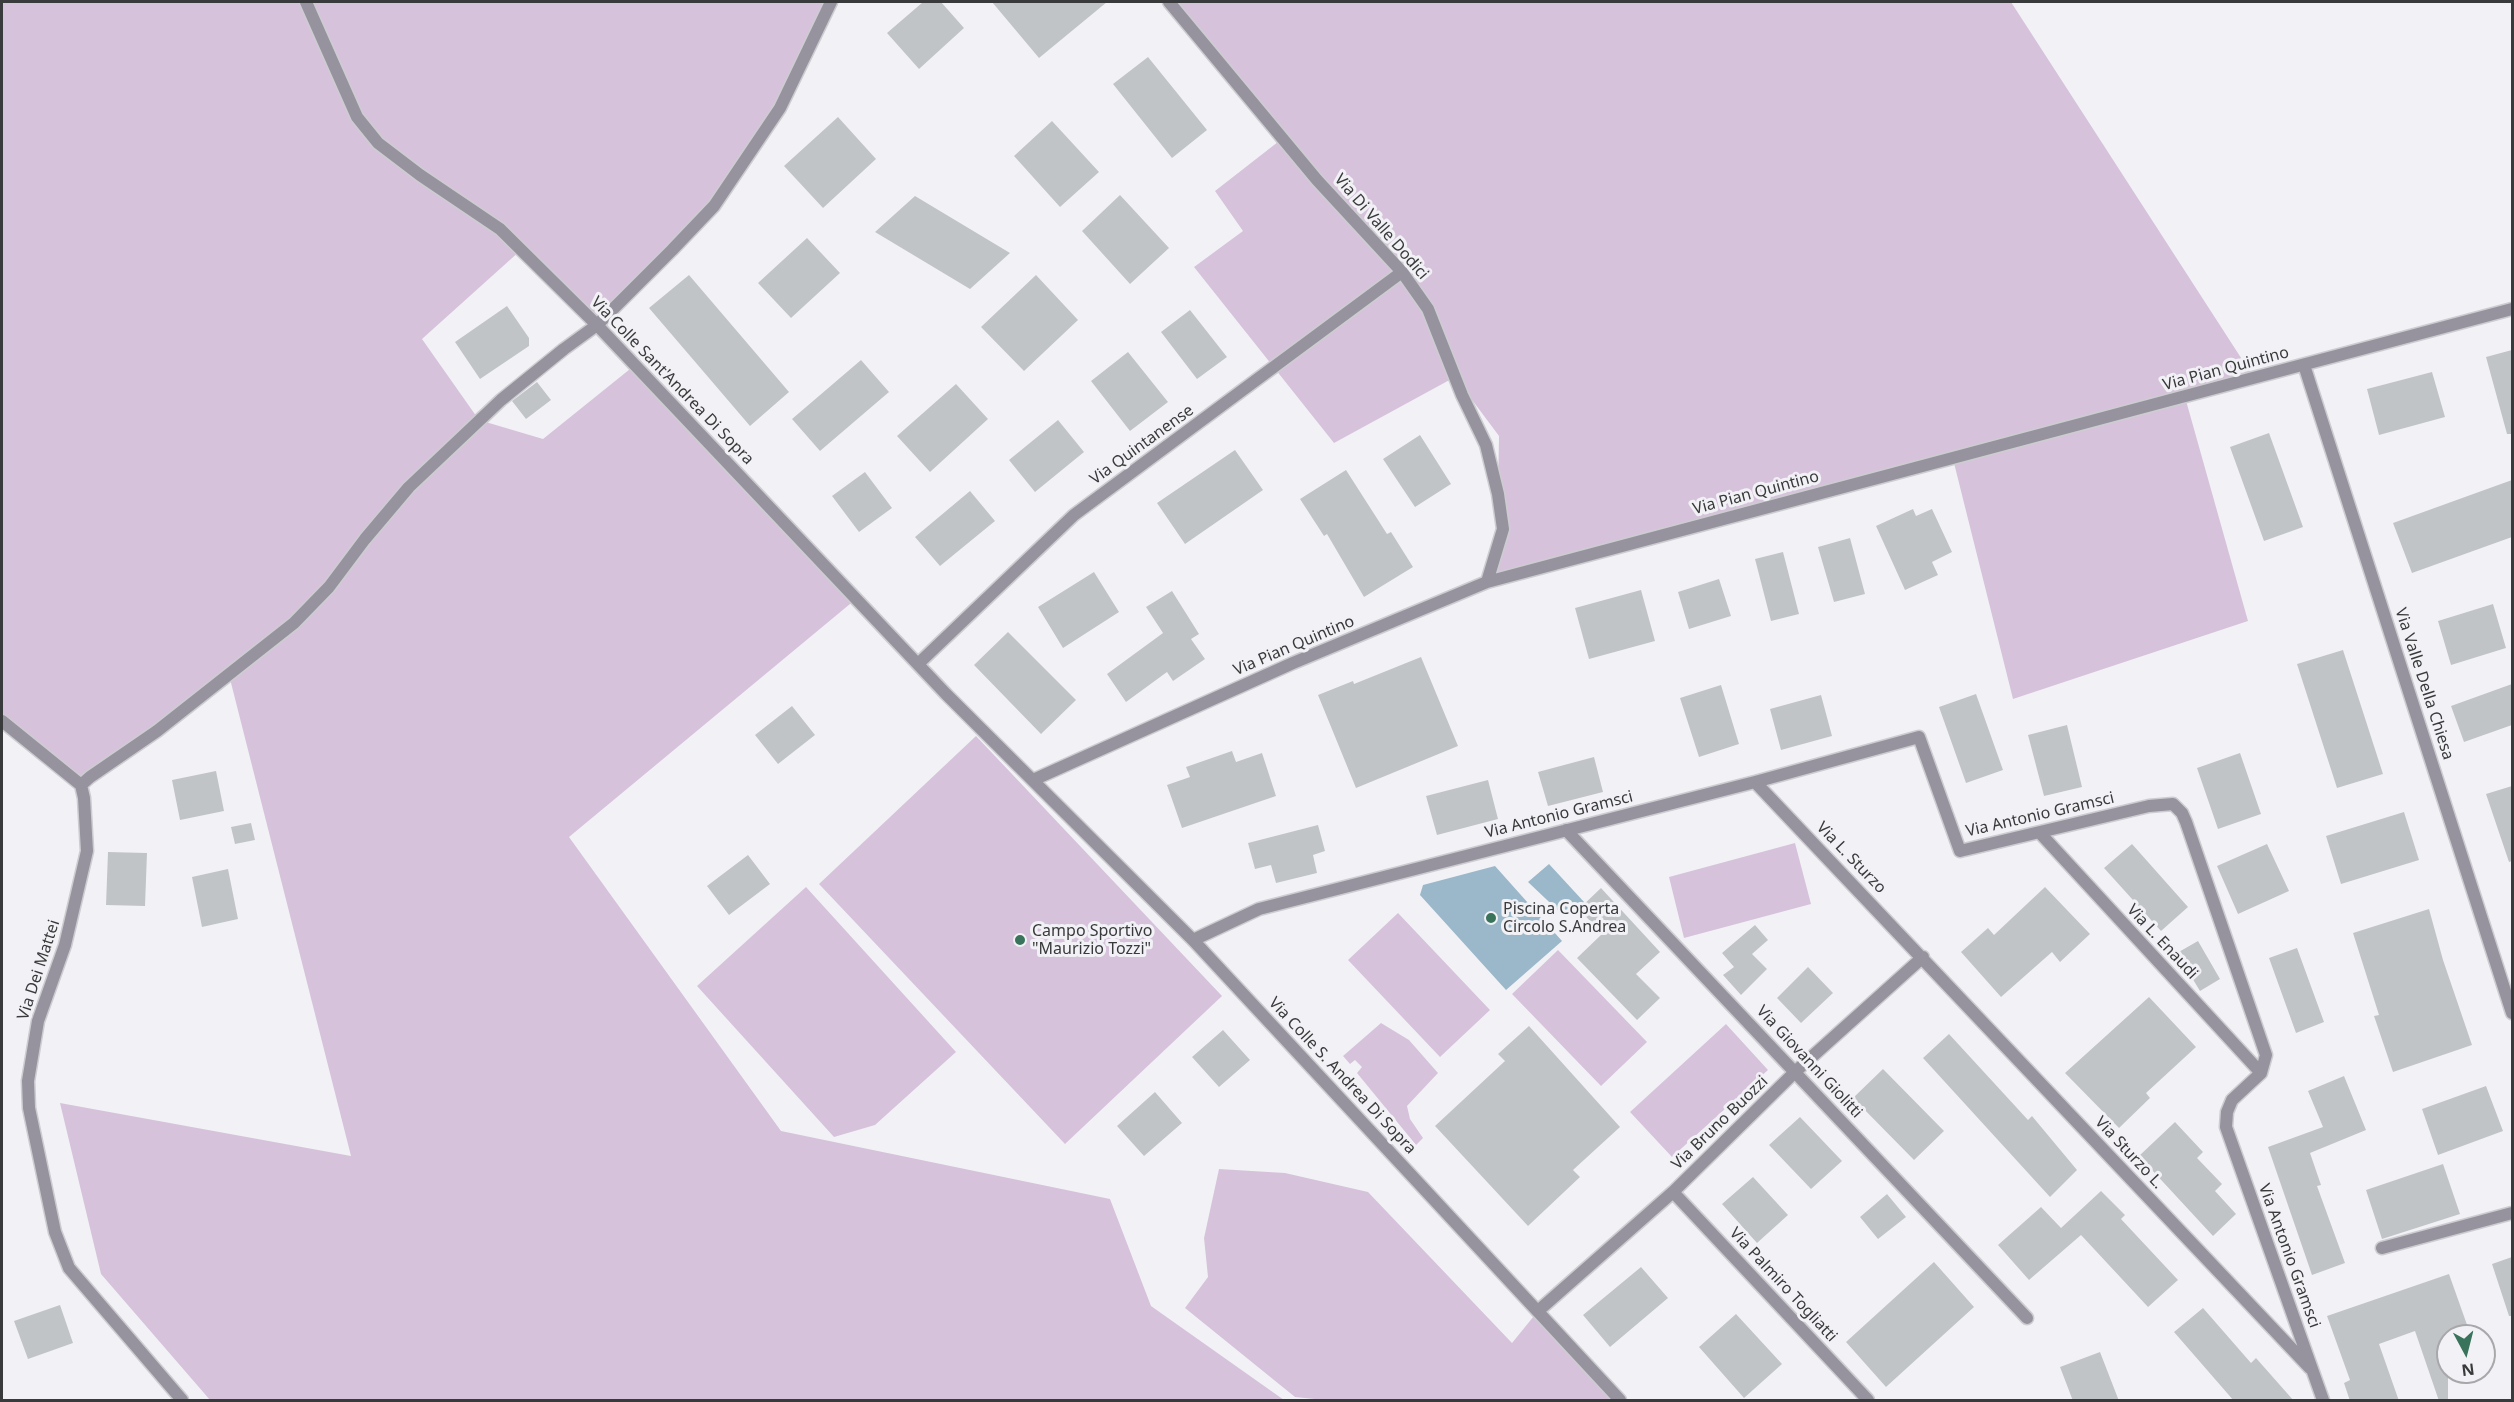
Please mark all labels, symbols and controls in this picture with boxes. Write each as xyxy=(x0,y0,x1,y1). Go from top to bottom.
street label: Via Di Valle Dodici xyxy=(1330,170,1432,284)
street label: Via Colle Sant'Andrea Di Sopra xyxy=(587,293,757,469)
street label: Via Pian Quintino xyxy=(2161,343,2291,395)
street label: Via Quintanense xyxy=(1086,401,1198,489)
street label: Via Pian Quintino xyxy=(1691,467,1821,519)
street label: Via Valle Della Chiesa xyxy=(2390,606,2458,762)
street label: Via Pian Quintino xyxy=(1231,612,1357,680)
street label: Via Antonio Gramsci xyxy=(1483,787,1635,843)
street label: Via Antonio Gramsci xyxy=(1964,789,2116,841)
street label: Via L. Sturzo xyxy=(1812,818,1890,898)
place label: Piscina Coperta Circolo S.Andrea xyxy=(1503,899,1626,937)
street label: Via L. Enaudi xyxy=(2122,901,2202,983)
marker: Piscina Coperta Circolo S.Andrea xyxy=(1484,911,1498,925)
street label: Via Dei Mattei xyxy=(14,918,64,1022)
place label: Campo Sportivo "Maurizio Tozzi" xyxy=(1032,921,1152,959)
marker: Campo Sportivo "Maurizio Tozzi" xyxy=(1013,933,1027,947)
street label: Via Colle S. Andrea Di Sopra xyxy=(1264,994,1420,1158)
street label: Via Giovanni Giolitti xyxy=(1752,1002,1866,1122)
street label: Via Bruno Buozzi xyxy=(1668,1072,1772,1174)
street label: Via Sturzo L. xyxy=(2091,1113,2167,1193)
street label: Via Antonio Gramsci xyxy=(2254,1181,2324,1331)
street label: Via Palmiro Togliatti xyxy=(1725,1224,1841,1346)
north arrow xyxy=(2436,1324,2496,1384)
text: N xyxy=(2460,1358,2476,1382)

